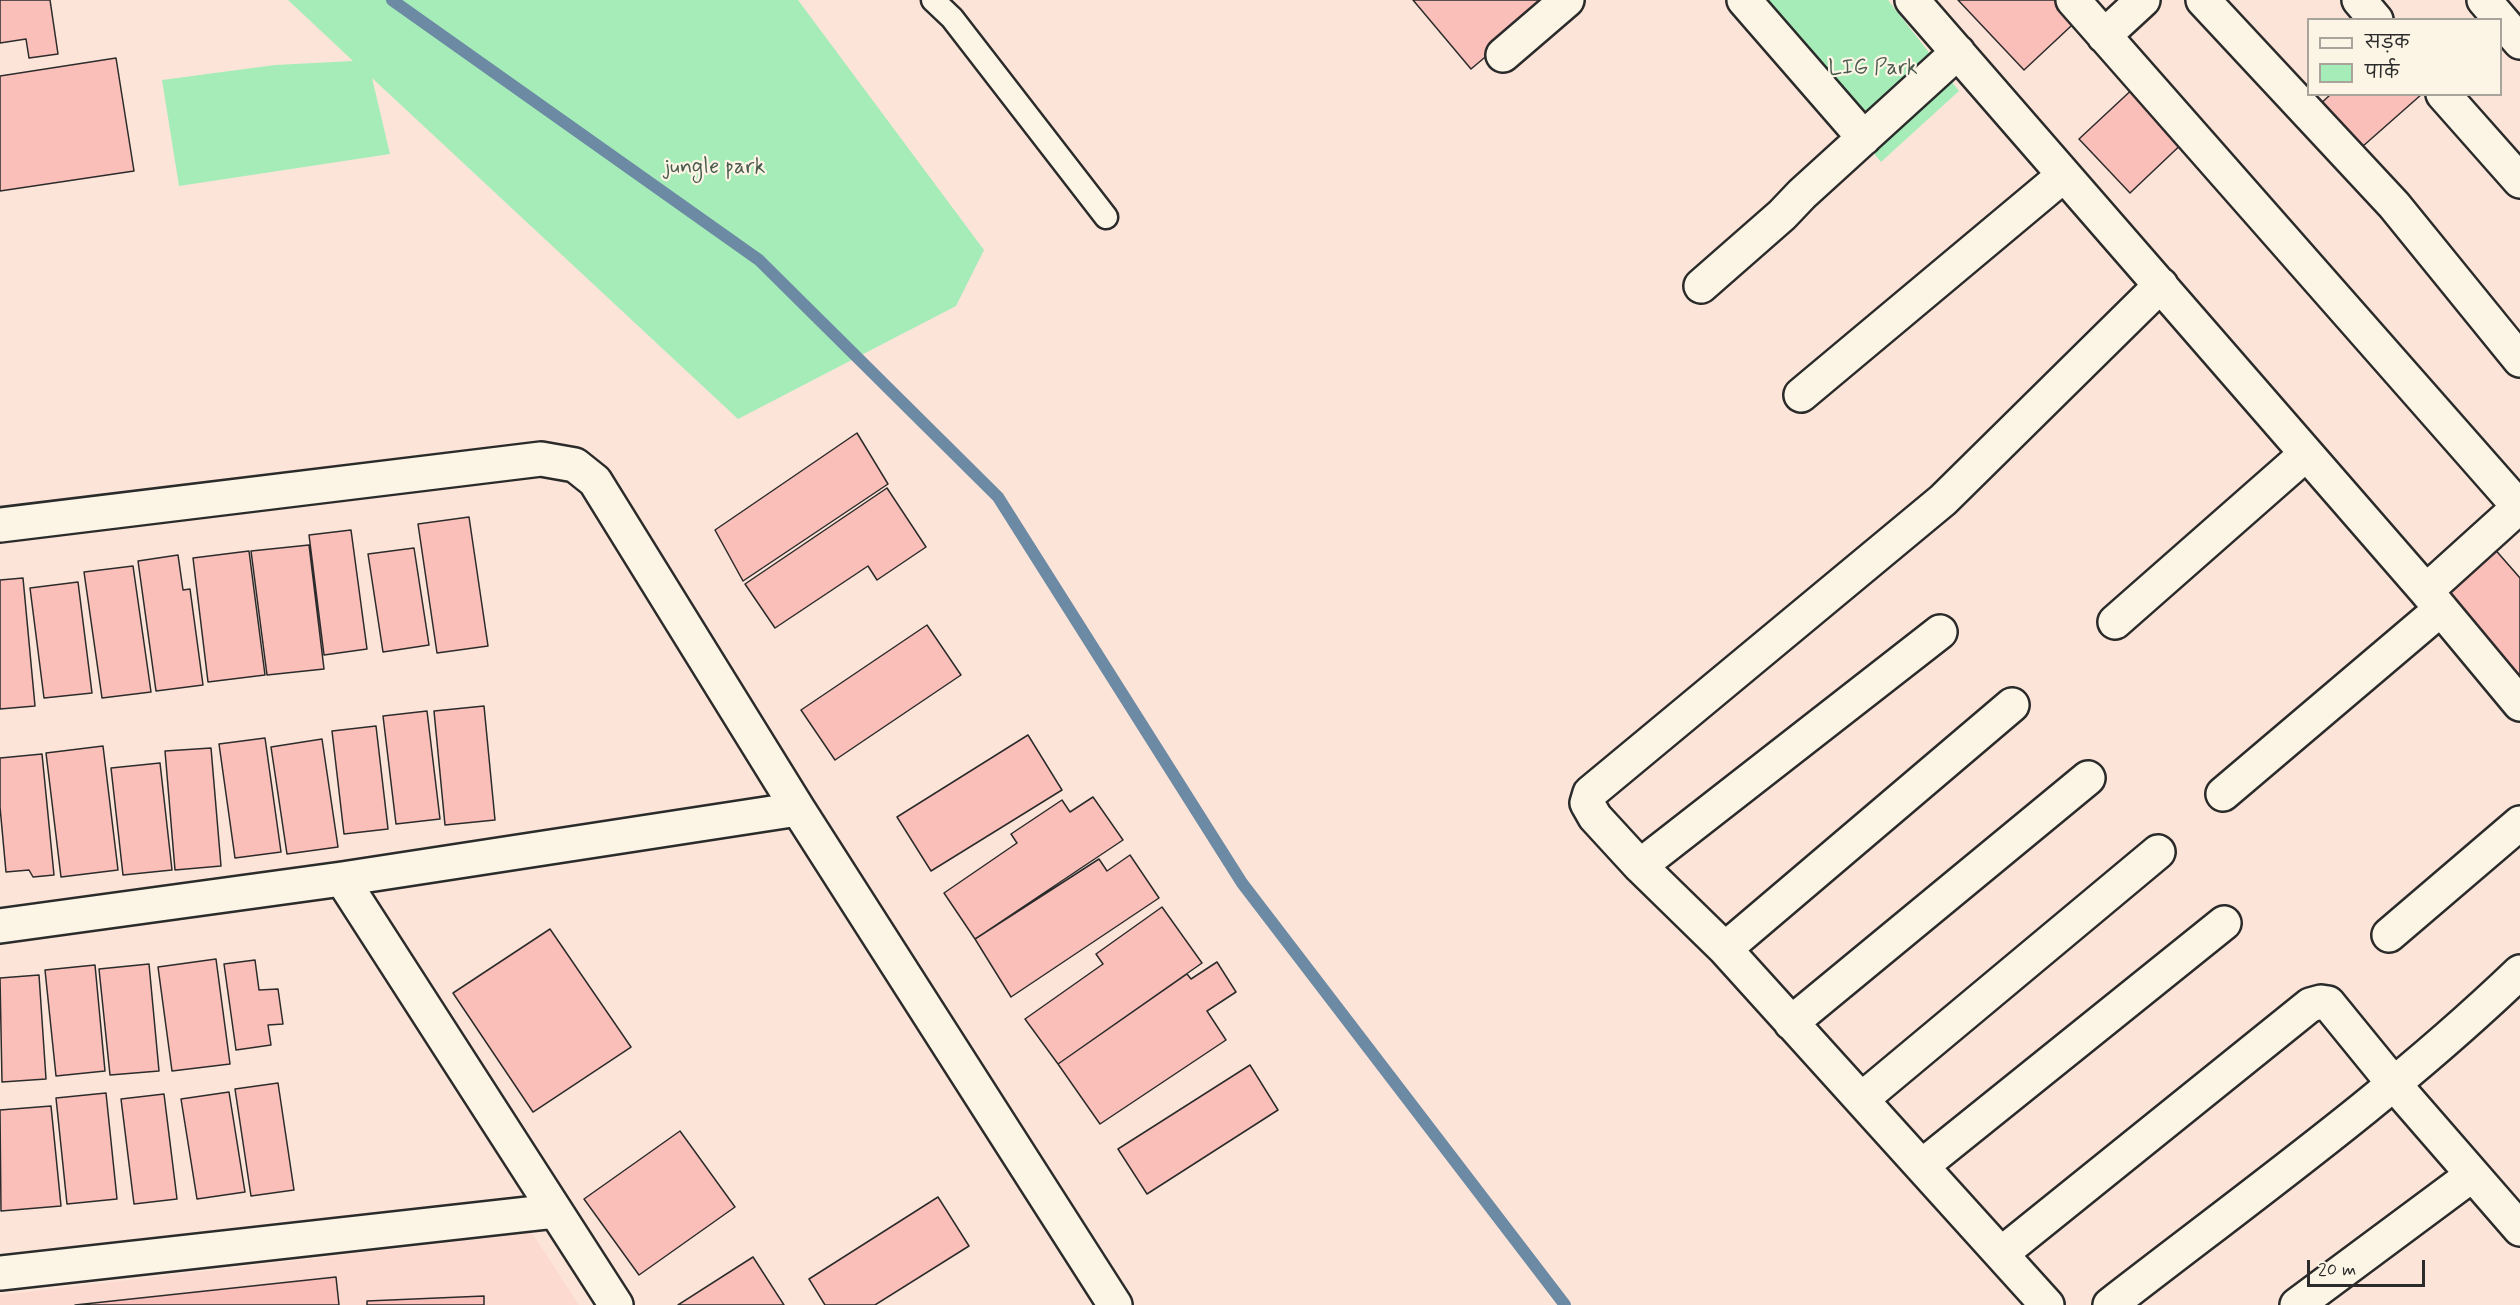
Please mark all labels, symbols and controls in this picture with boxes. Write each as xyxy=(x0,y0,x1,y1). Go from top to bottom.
legend xyxy=(2307,18,2502,96)
text: सड़क xyxy=(2365,31,2409,55)
park label: LIG Park xyxy=(1828,56,1918,82)
text: पार्क xyxy=(2365,61,2399,85)
park label: jungle park xyxy=(663,155,765,181)
scale bar xyxy=(2310,1248,2428,1286)
text: 20 m xyxy=(2318,1258,2356,1282)

